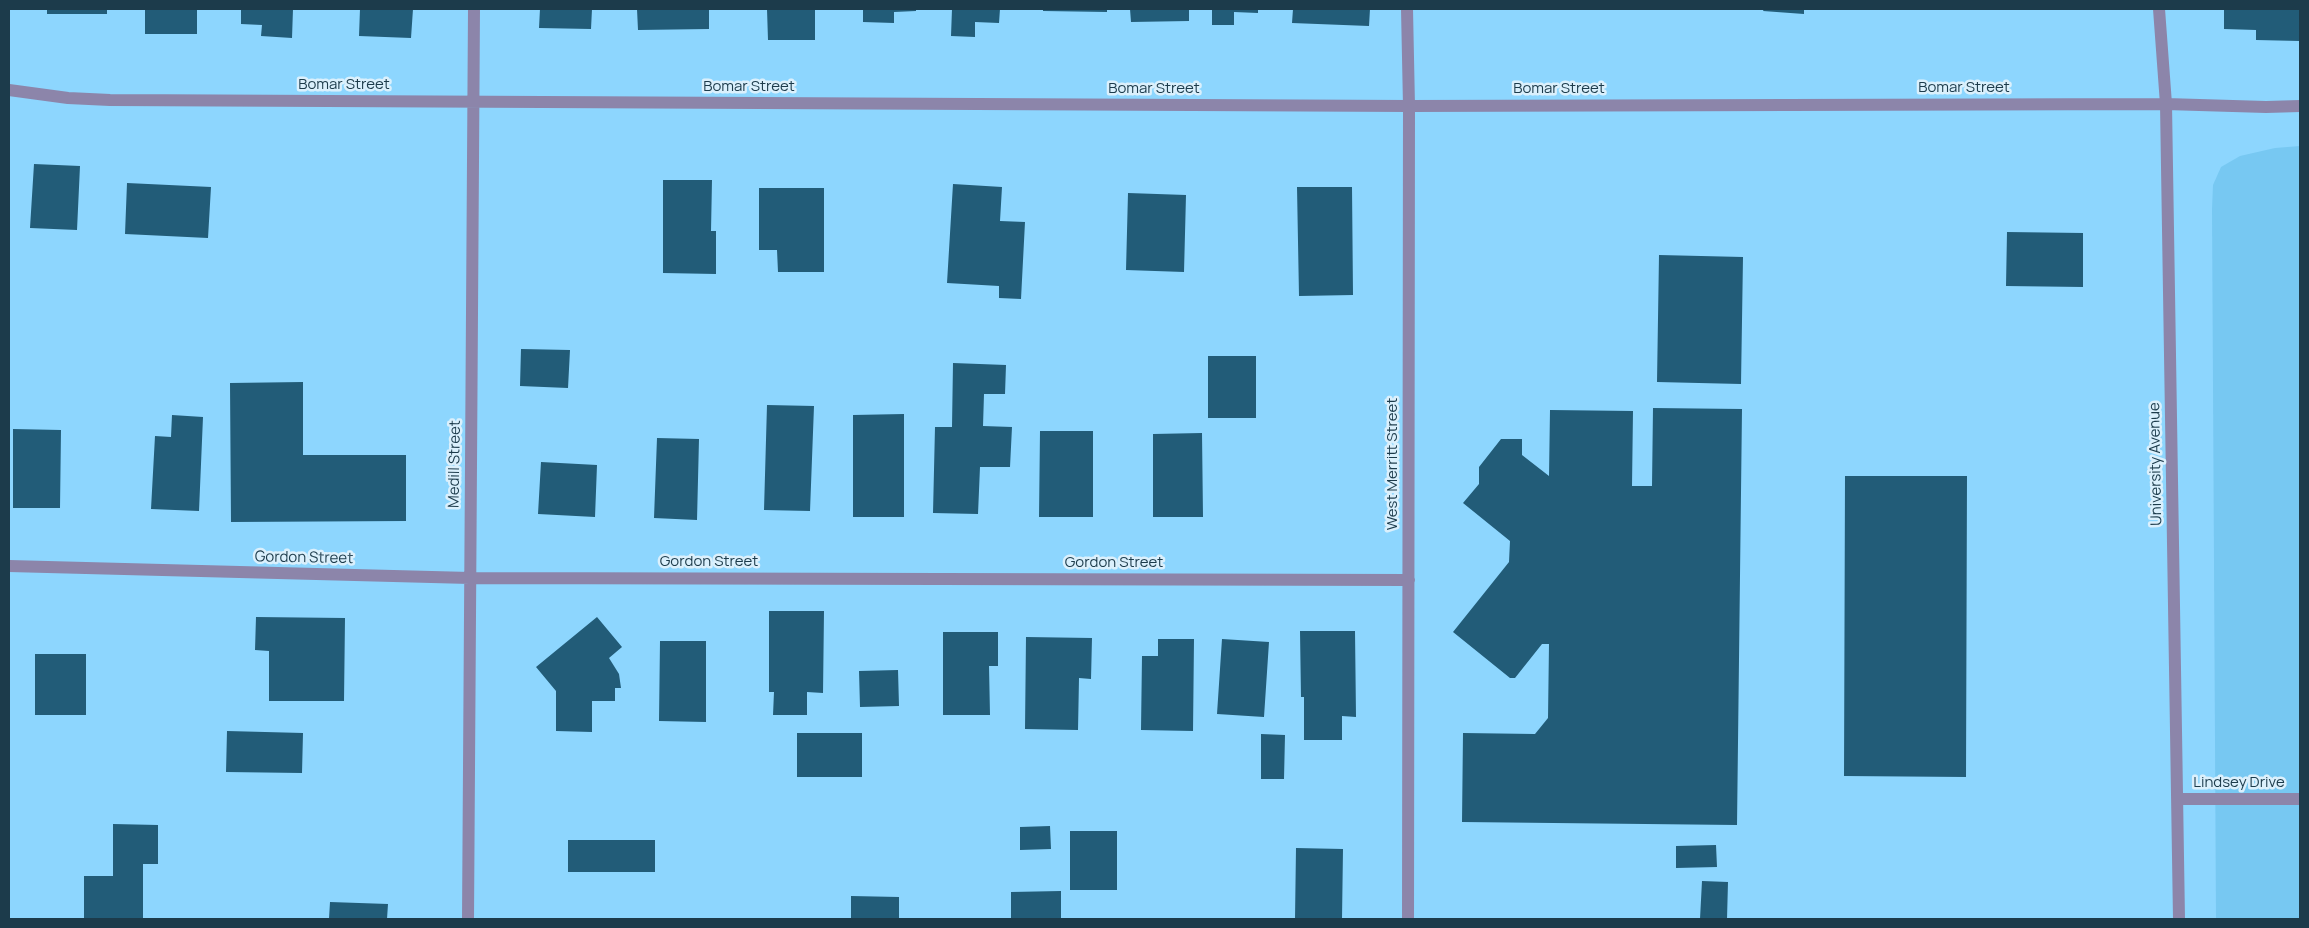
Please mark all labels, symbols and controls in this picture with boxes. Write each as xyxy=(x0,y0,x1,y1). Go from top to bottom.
street label: Bomar Street xyxy=(298,76,390,94)
street label: Bomar Street xyxy=(703,78,795,96)
street label: Bomar Street xyxy=(1918,79,2010,97)
street label: Bomar Street xyxy=(1108,80,1200,98)
street label: Bomar Street xyxy=(1513,80,1605,98)
street label: West Merritt Street xyxy=(1384,398,1402,530)
street label: University Avenue xyxy=(2146,402,2166,526)
street label: Medill Street xyxy=(445,420,465,508)
street label: Gordon Street xyxy=(255,548,353,568)
street label: Gordon Street xyxy=(660,553,758,571)
street label: Gordon Street xyxy=(1065,554,1163,572)
street label: Lindsey Drive xyxy=(2193,774,2285,792)

